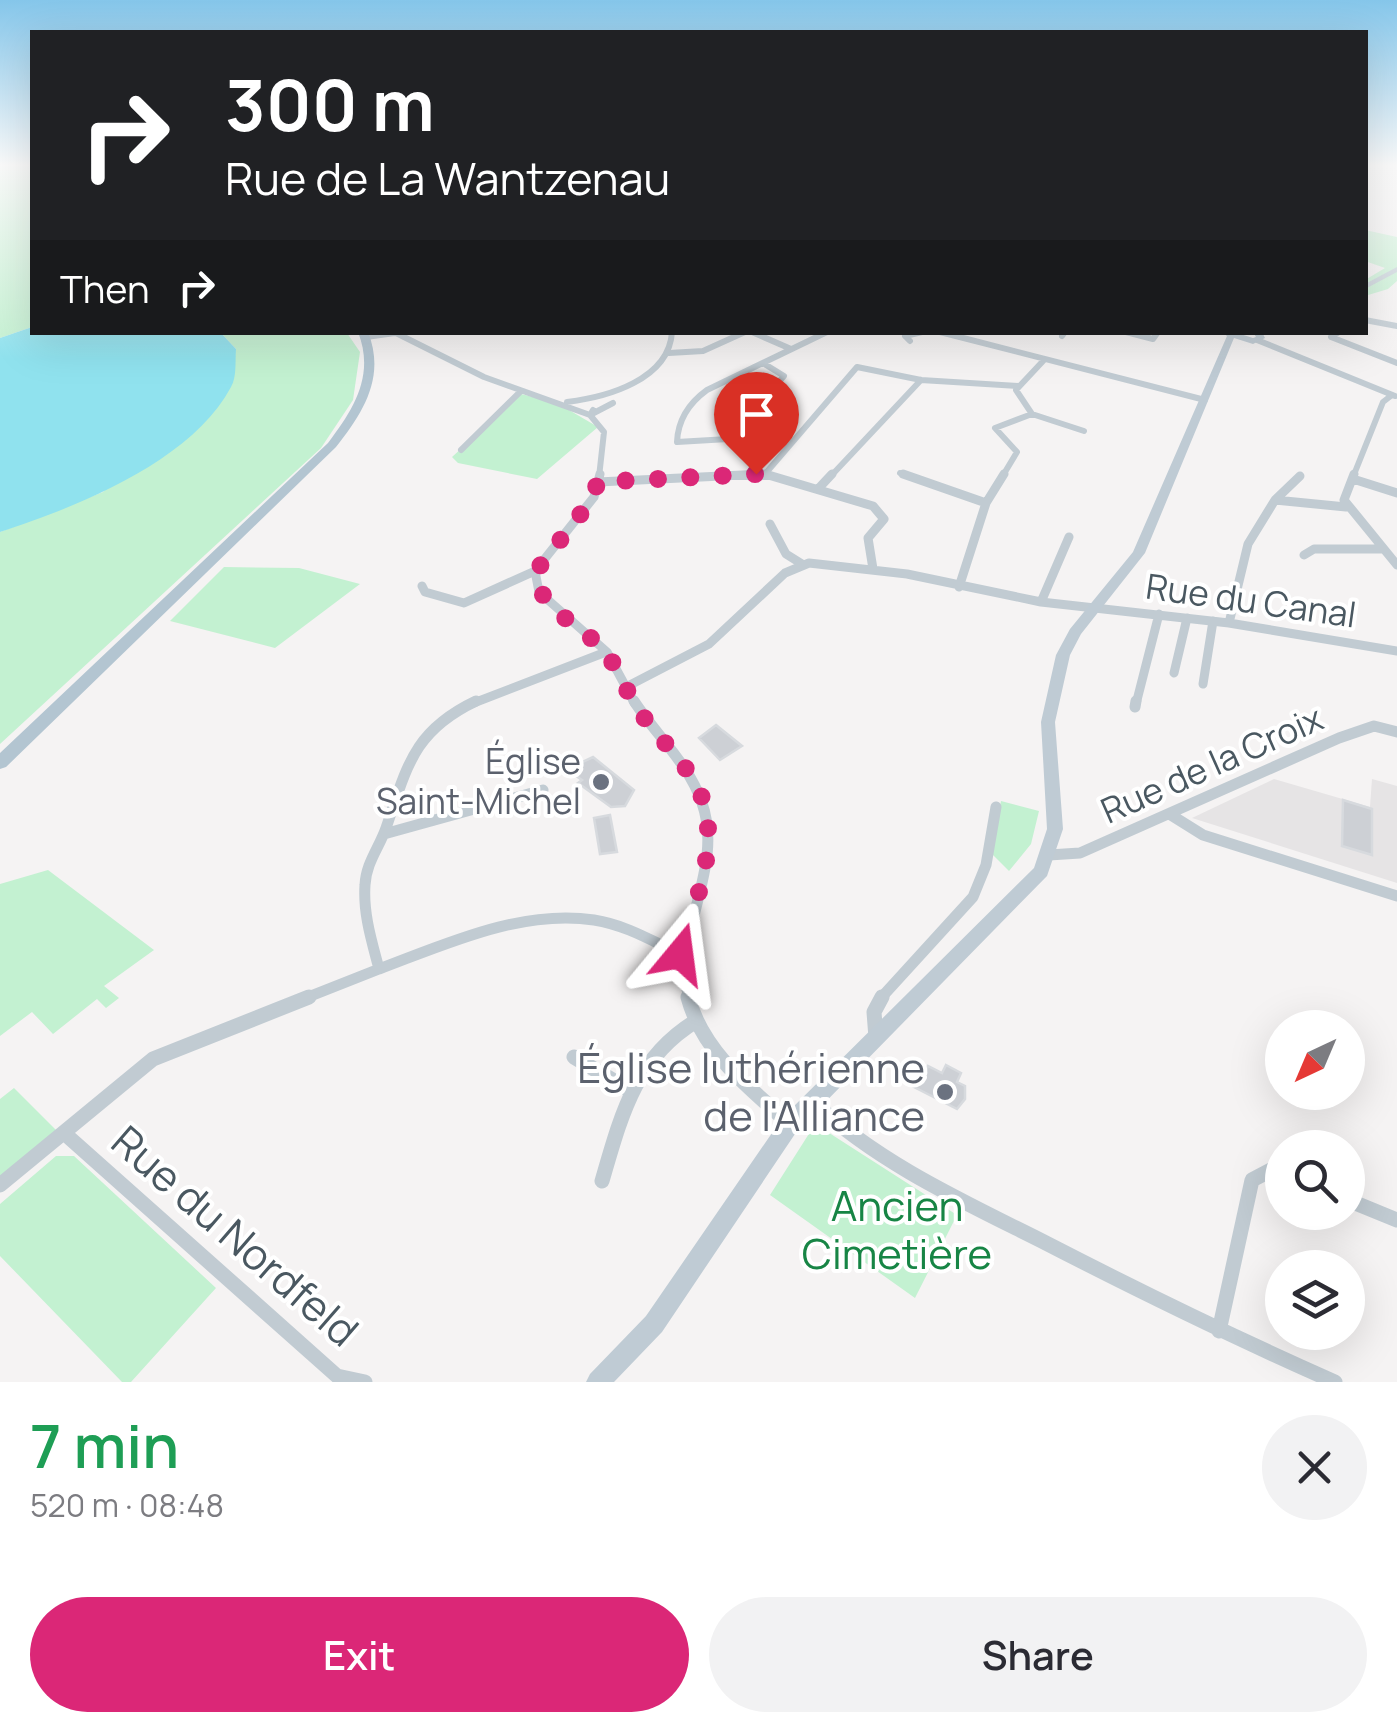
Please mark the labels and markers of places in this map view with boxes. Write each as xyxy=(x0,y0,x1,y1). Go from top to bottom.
pin xyxy=(714,372,799,475)
place label: Église Saint-Michel xyxy=(376,737,581,825)
marker: Église Saint-Michel xyxy=(590,771,612,793)
place label: Église luthérienne de l'Alliance xyxy=(577,1038,925,1144)
marker: Église luthérienne de l'Alliance xyxy=(934,1081,956,1103)

